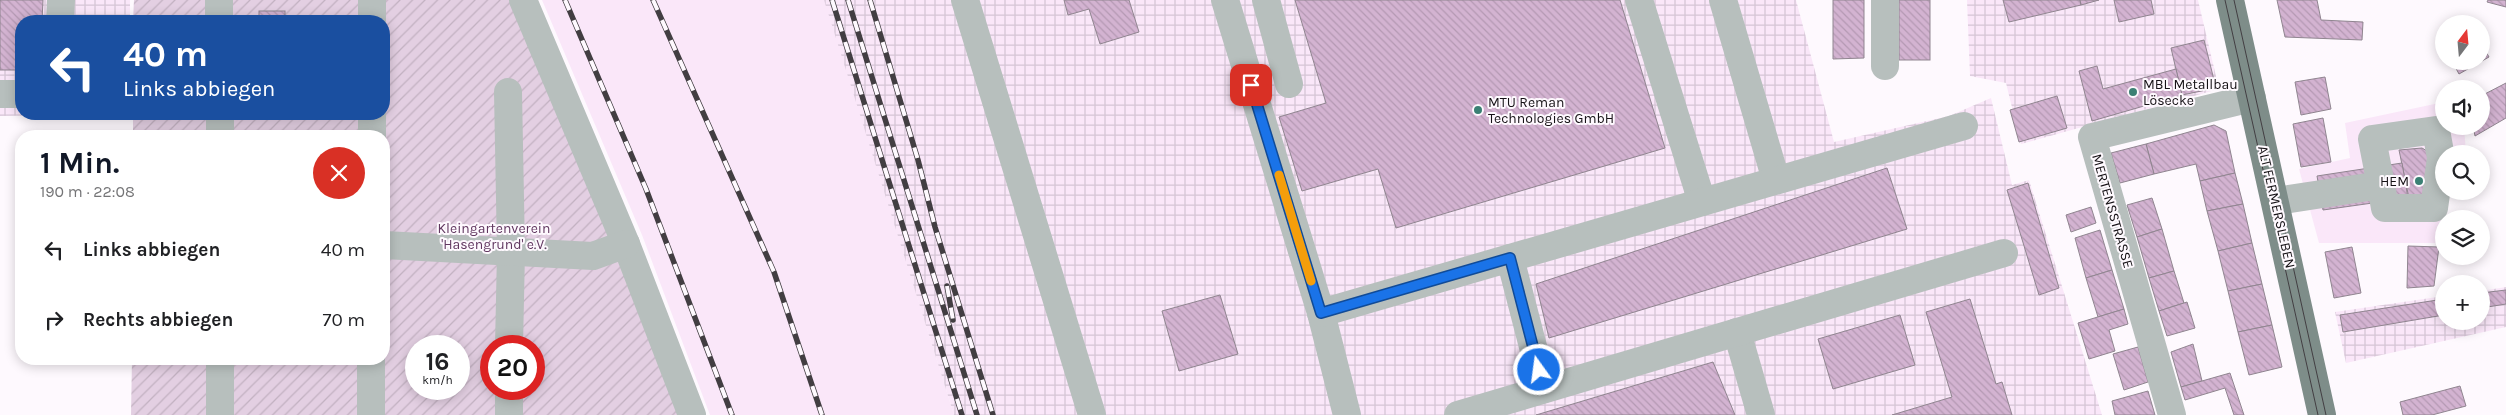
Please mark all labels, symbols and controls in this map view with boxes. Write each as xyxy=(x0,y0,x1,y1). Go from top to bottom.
north arrow xyxy=(2435,15,2490,70)
map controls xyxy=(2435,15,2490,330)
text: 40 m xyxy=(123,34,208,75)
icon: left xyxy=(40,35,105,100)
pin xyxy=(1230,64,1272,106)
icon: arrive xyxy=(1237,71,1265,99)
text: Links abbiegen xyxy=(123,76,275,102)
place label: MBL Metallbau Lösecke xyxy=(2143,76,2238,109)
button: sound xyxy=(2435,80,2490,135)
marker: MBL Metallbau Lösecke xyxy=(2127,86,2139,98)
place label: MTU Reman Technologies GmbH xyxy=(1488,94,1614,127)
marker: MTU Reman Technologies GmbH xyxy=(1472,104,1484,116)
street label: ALT FERMERSLEBEN xyxy=(2254,144,2299,270)
text: 1 Min. xyxy=(40,145,120,181)
button: search xyxy=(2435,145,2490,200)
button: close xyxy=(313,147,365,199)
street label: MERTENSSTRASSE xyxy=(2088,152,2137,270)
place label: HEM xyxy=(2380,173,2409,190)
marker: HEM xyxy=(2413,175,2425,187)
text: 190 m · 22:08 xyxy=(40,182,135,201)
button: layers xyxy=(2435,210,2490,265)
park label: Kleingartenverein 'Hasengrund' e.V. xyxy=(438,220,550,253)
icon: left xyxy=(40,236,68,264)
text: Links abbiegen xyxy=(83,239,220,261)
text: 40 m xyxy=(321,239,365,261)
button: + xyxy=(2435,275,2490,330)
icon: right xyxy=(40,306,68,334)
text: Rechts abbiegen xyxy=(83,309,233,331)
text: 70 m xyxy=(323,309,365,331)
speed limit sign: 20 xyxy=(480,335,545,400)
position arrow xyxy=(1512,343,1564,395)
text: 16 xyxy=(425,347,450,376)
text: km/h xyxy=(422,373,453,387)

